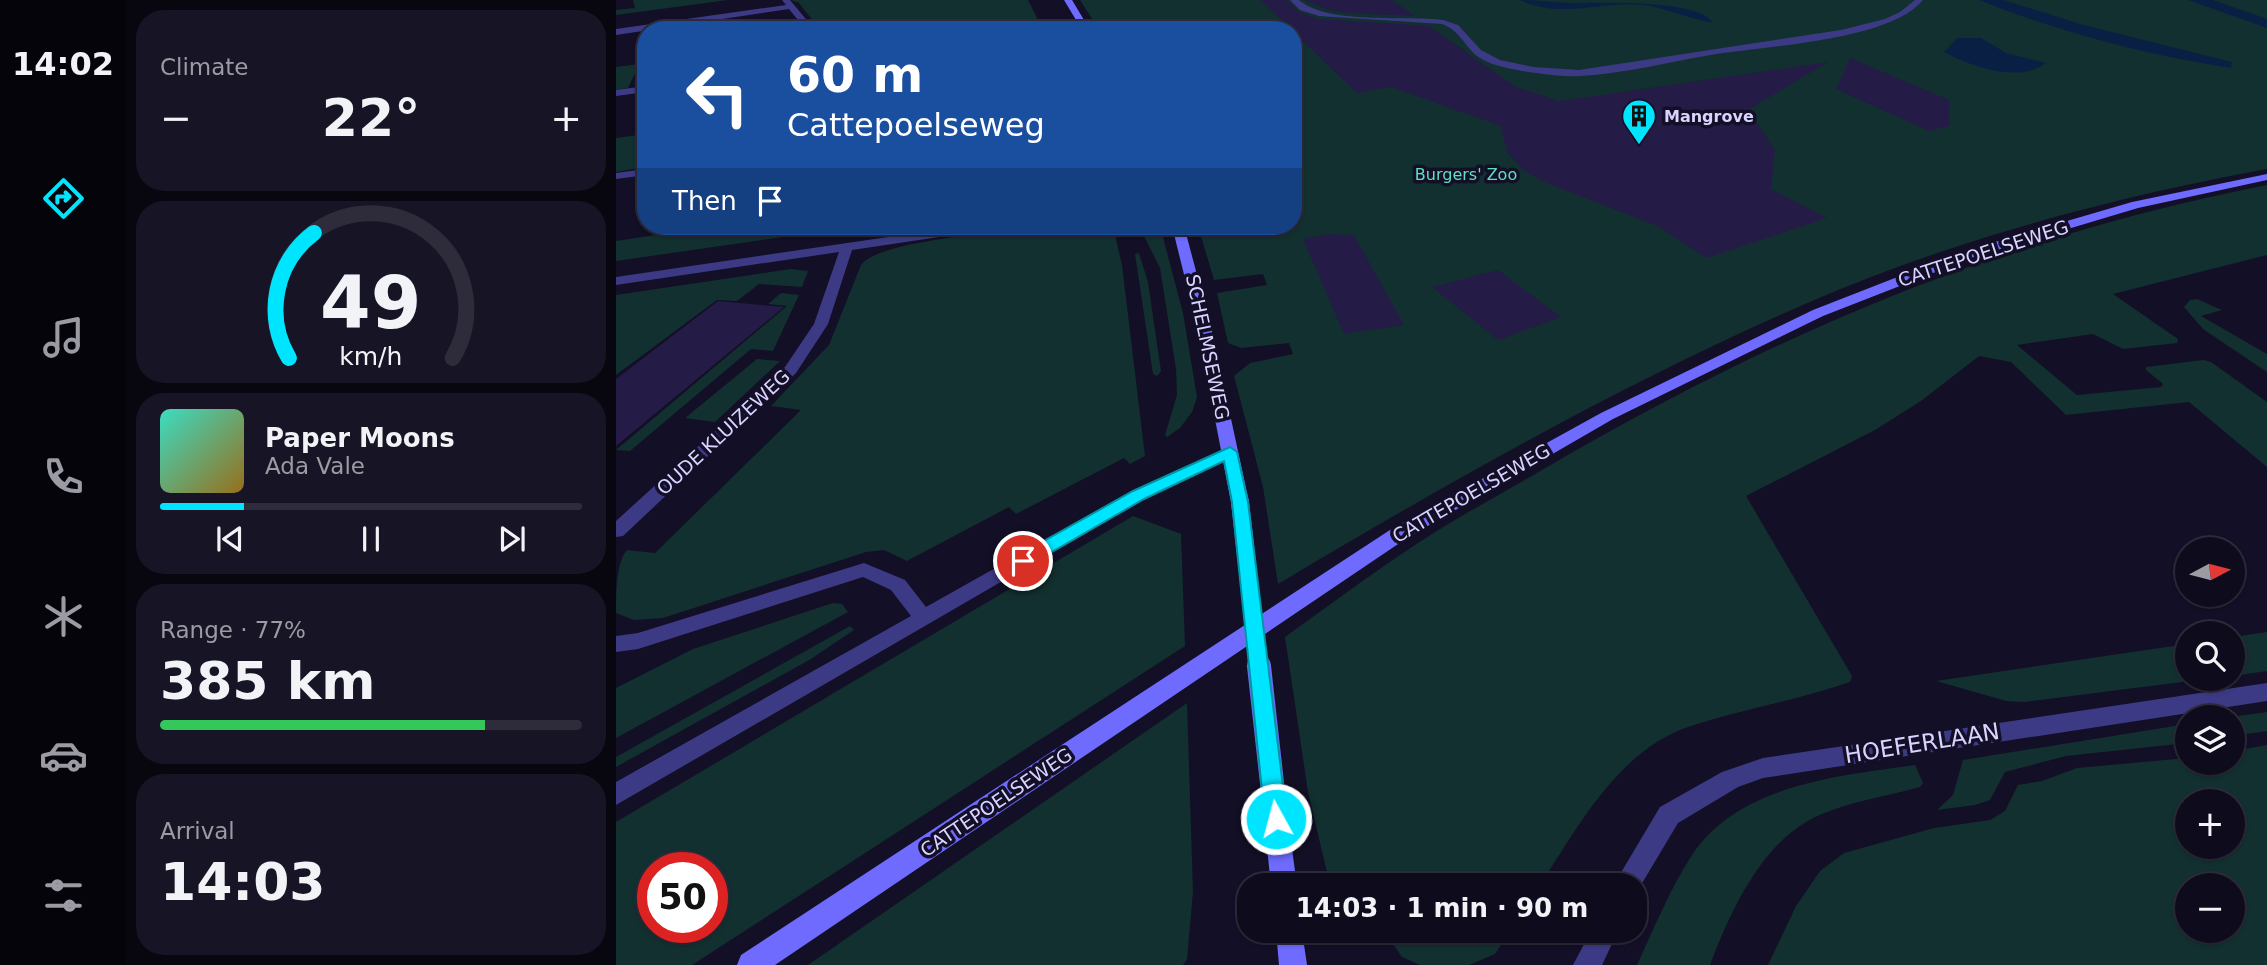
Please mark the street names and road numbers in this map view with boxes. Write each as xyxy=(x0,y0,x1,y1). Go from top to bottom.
street label: CATTEPOELSEWEG xyxy=(1895,215,2071,291)
street label: SCHELMSEWEG xyxy=(1182,272,1234,422)
street label: OUDE KLUIZEWEG xyxy=(652,365,794,499)
street label: CATTEPOELSEWEG xyxy=(1388,439,1554,547)
street label: HOEFERLAAN xyxy=(1843,718,2001,768)
street label: CATTEPOELSEWEG xyxy=(916,743,1076,861)

